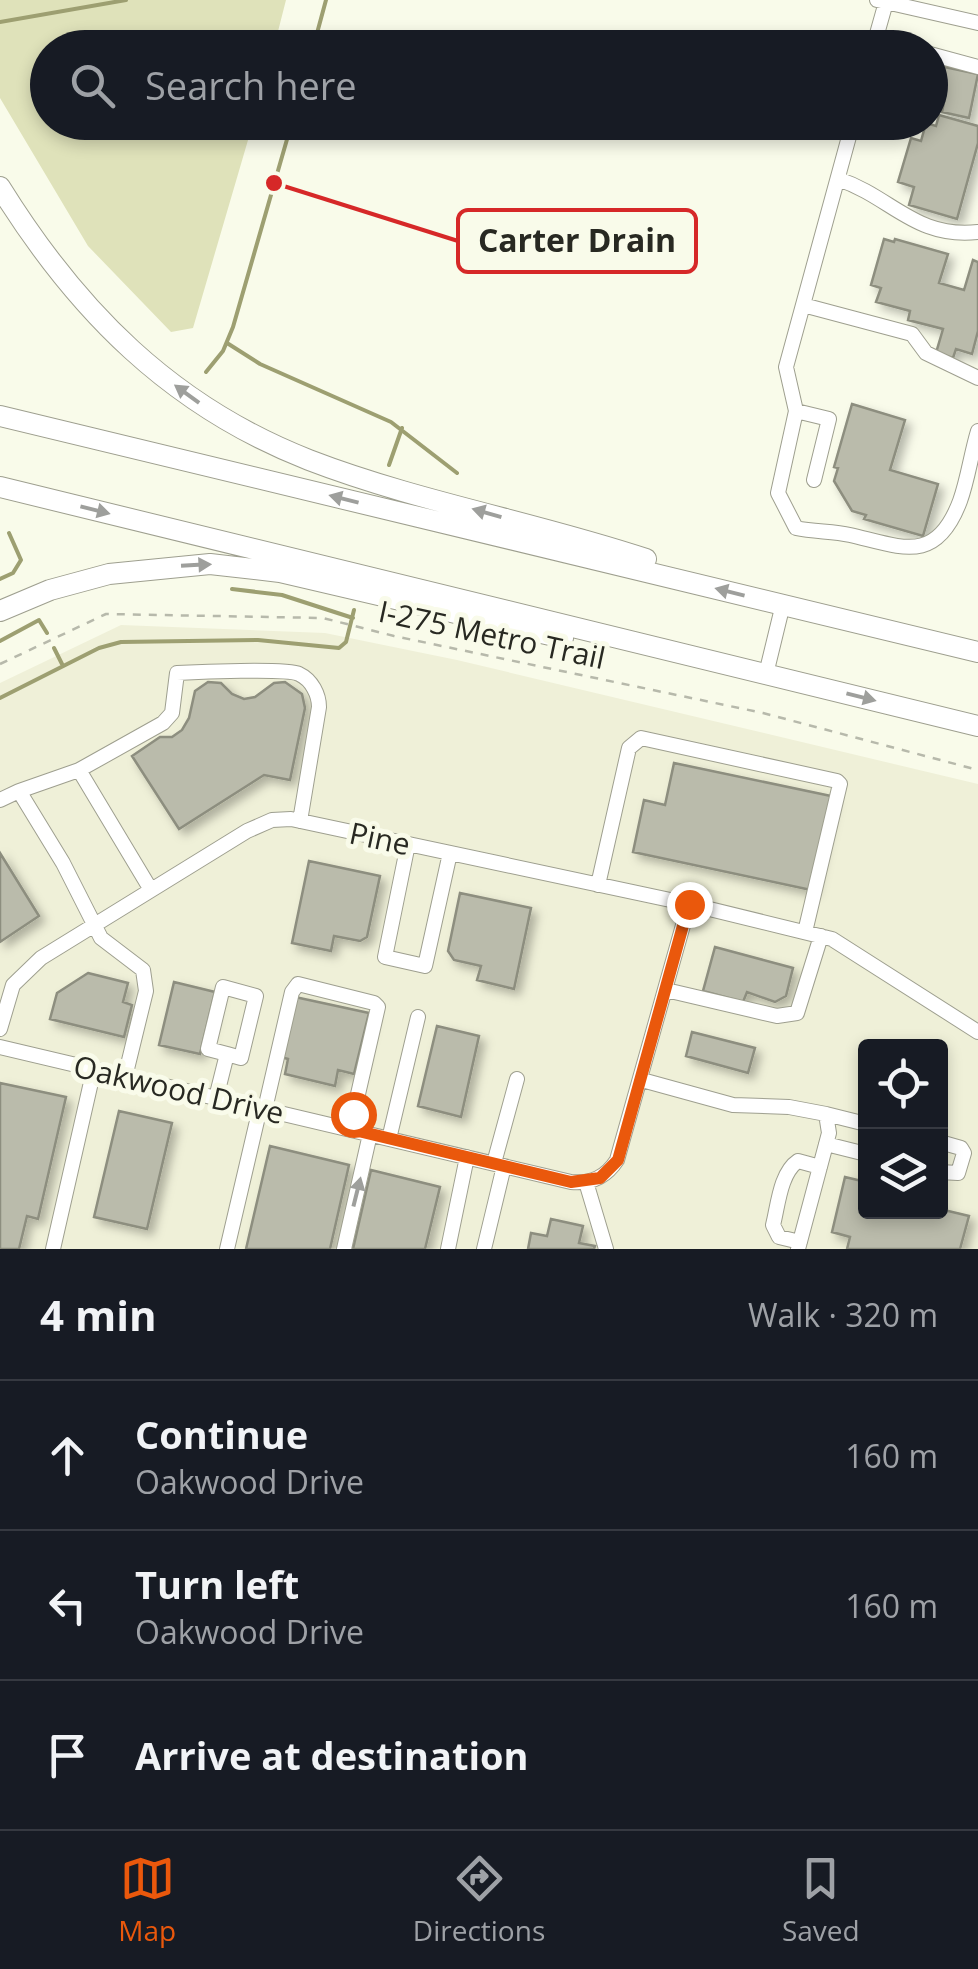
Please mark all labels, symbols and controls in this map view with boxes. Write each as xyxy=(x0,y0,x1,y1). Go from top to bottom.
search box xyxy=(30,30,948,140)
icon: search xyxy=(65,58,120,113)
text: Search here xyxy=(145,59,357,111)
callout: Carter Drain xyxy=(458,210,696,272)
text: Carter Drain xyxy=(478,218,676,261)
one-way arrow xyxy=(174,384,200,404)
one-way arrow xyxy=(328,491,359,506)
one-way arrow xyxy=(80,503,111,518)
one-way arrow xyxy=(471,505,502,520)
one-way arrow xyxy=(180,557,212,573)
one-way arrow xyxy=(714,583,745,599)
street label: I-275 Metro Trail xyxy=(375,590,609,678)
one-way arrow xyxy=(846,690,877,705)
street label: Pine xyxy=(346,812,414,864)
route end xyxy=(667,882,713,928)
map controls xyxy=(858,1039,948,1219)
button: locate xyxy=(858,1039,948,1129)
street label: Oakwood Drive xyxy=(70,1045,288,1133)
route start xyxy=(331,1092,377,1138)
button: layers xyxy=(858,1129,948,1219)
one-way arrow xyxy=(350,1176,365,1207)
text: 4 min xyxy=(40,1286,157,1343)
text: Walk · 320 m xyxy=(748,1293,938,1336)
text: Continue xyxy=(135,1408,308,1460)
icon: ahead xyxy=(40,1428,95,1483)
text: 160 m xyxy=(845,1434,938,1477)
text: Oakwood Drive xyxy=(135,1460,364,1503)
text: Turn left xyxy=(135,1558,299,1610)
icon: left xyxy=(40,1578,95,1633)
text: 160 m xyxy=(845,1584,938,1627)
text: Oakwood Drive xyxy=(135,1610,364,1653)
icon: arrive xyxy=(40,1728,95,1783)
text: Arrive at destination xyxy=(135,1729,529,1781)
tab: Map xyxy=(118,1851,176,1949)
tab: Directions xyxy=(413,1851,545,1949)
tab: Saved xyxy=(782,1851,860,1949)

